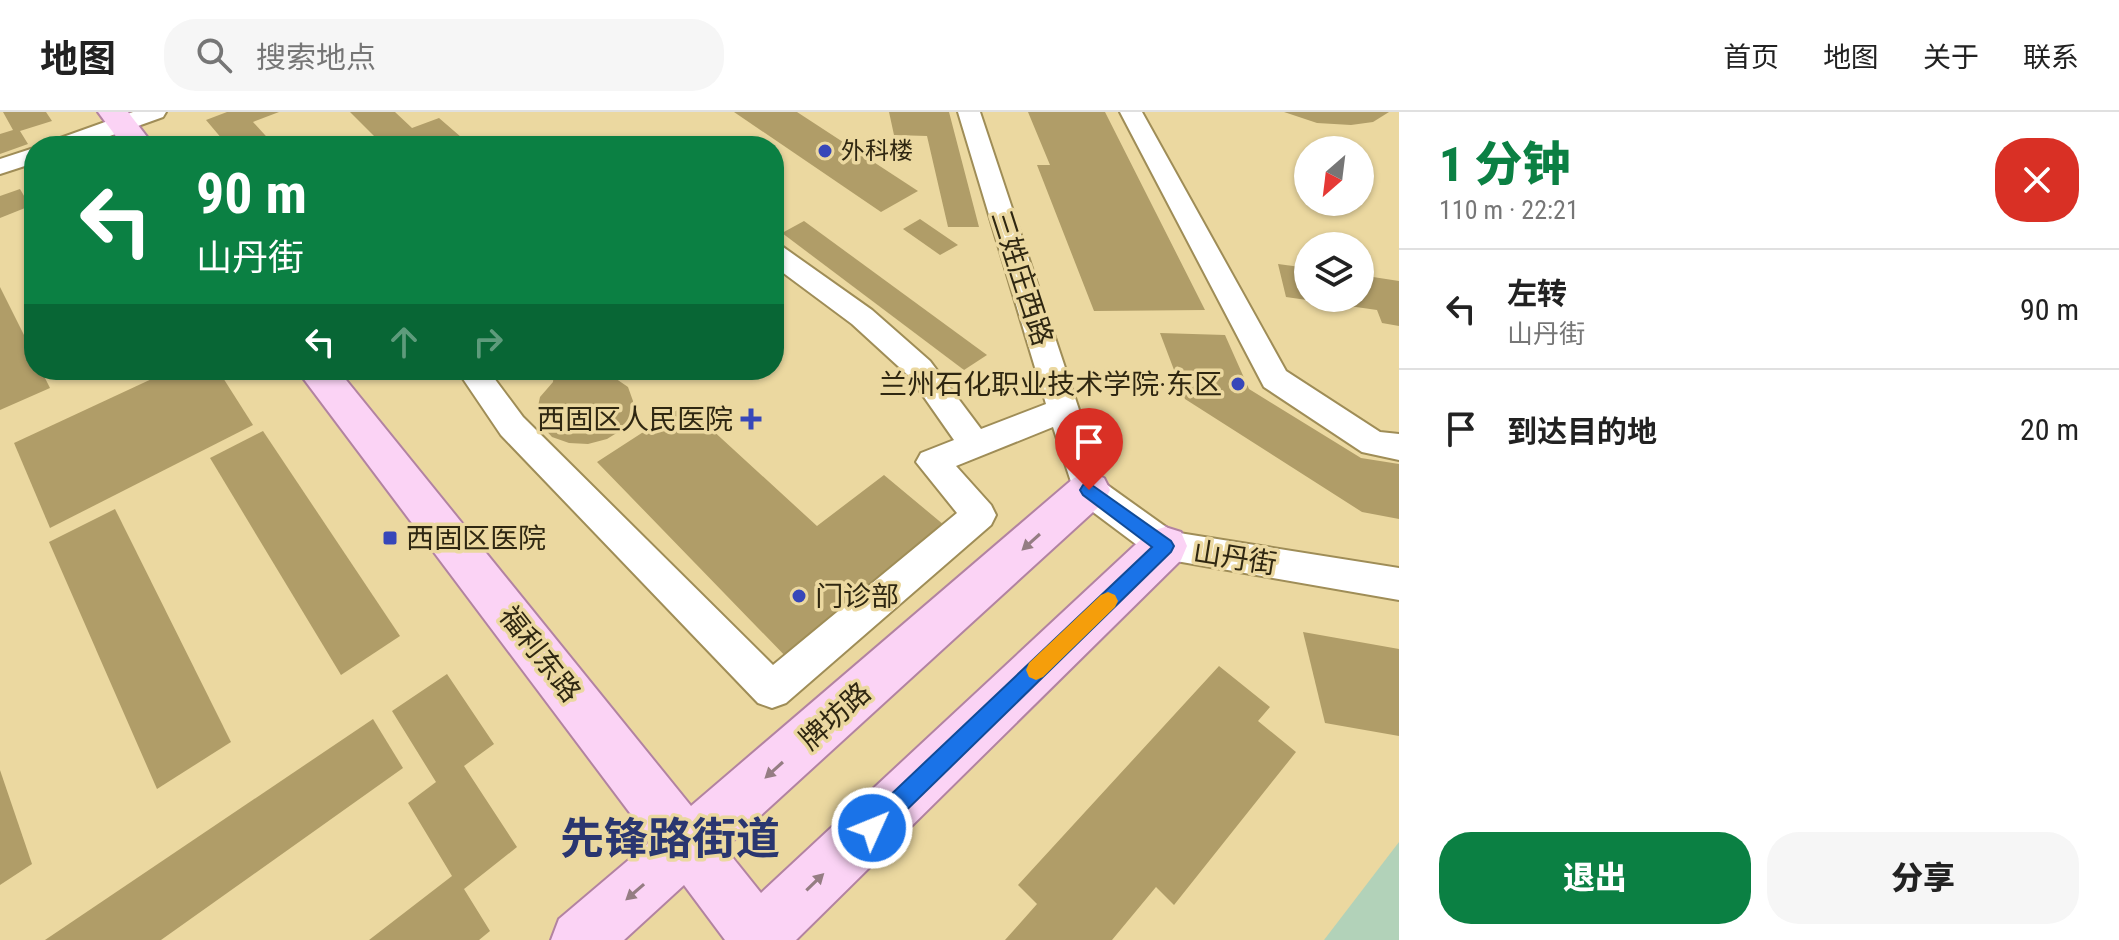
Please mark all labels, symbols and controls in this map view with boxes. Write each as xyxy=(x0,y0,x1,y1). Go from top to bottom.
search box xyxy=(164,19,724,91)
icon: search xyxy=(192,33,236,77)
text: 地图 xyxy=(40,37,116,81)
text: 搜索地点 xyxy=(256,40,376,75)
text: 首页 xyxy=(1723,41,1779,74)
text: 地图 xyxy=(1823,41,1879,74)
text: 关于 xyxy=(1923,41,1979,74)
text: 联系 xyxy=(2023,41,2079,74)
north arrow xyxy=(1294,136,1374,216)
map controls xyxy=(1294,136,1374,312)
text: 1 分钟 xyxy=(1439,136,1570,193)
place label: 外科楼 xyxy=(841,137,913,165)
button: close xyxy=(1995,138,2079,222)
marker: 外科楼 xyxy=(816,142,834,160)
text: 90 m xyxy=(196,161,307,227)
icon: left xyxy=(64,168,168,272)
text: 110 m · 22:21 xyxy=(1439,195,1579,225)
street label: 三姓庄西路 xyxy=(985,206,1059,350)
button: layers xyxy=(1294,232,1374,312)
text: 山丹街 xyxy=(196,237,304,279)
text: 左转 xyxy=(1507,276,1567,311)
icon: left xyxy=(1439,287,1483,331)
text: 90 m xyxy=(2020,292,2079,327)
text: 山丹街 xyxy=(1507,319,1585,349)
icon: left xyxy=(298,320,342,364)
icon: ahead xyxy=(382,320,426,364)
icon: right xyxy=(466,320,510,364)
place label: 兰州石化职业技术学院·东区 xyxy=(879,368,1222,401)
marker: 兰州石化职业技术学院·东区 xyxy=(1229,375,1247,393)
place label: 西固区人民医院 xyxy=(537,403,733,436)
icon: arrive xyxy=(1439,407,1483,451)
marker: 西固区人民医院 xyxy=(740,408,762,430)
pin xyxy=(1055,408,1123,490)
text: 20 m xyxy=(2020,412,2079,447)
text: 到达目的地 xyxy=(1507,414,1657,449)
icon: arrive xyxy=(1067,420,1111,464)
place label: 西固区医院 xyxy=(406,522,546,555)
marker: 西固区医院 xyxy=(381,529,399,547)
one-way arrow xyxy=(1022,532,1041,550)
street label: 山丹街 xyxy=(1191,535,1279,581)
place label: 门诊部 xyxy=(815,580,899,613)
marker: 门诊部 xyxy=(790,587,808,605)
street label: 福利东路 xyxy=(493,600,587,708)
street label: 牌坊路 xyxy=(793,676,877,756)
one-way arrow xyxy=(764,761,784,778)
position arrow xyxy=(830,786,914,870)
district label: 先锋路街道 xyxy=(560,813,780,865)
button: 退出 xyxy=(1439,832,1751,924)
button: 分享 xyxy=(1767,832,2079,924)
one-way arrow xyxy=(805,873,824,892)
one-way arrow xyxy=(625,883,644,901)

